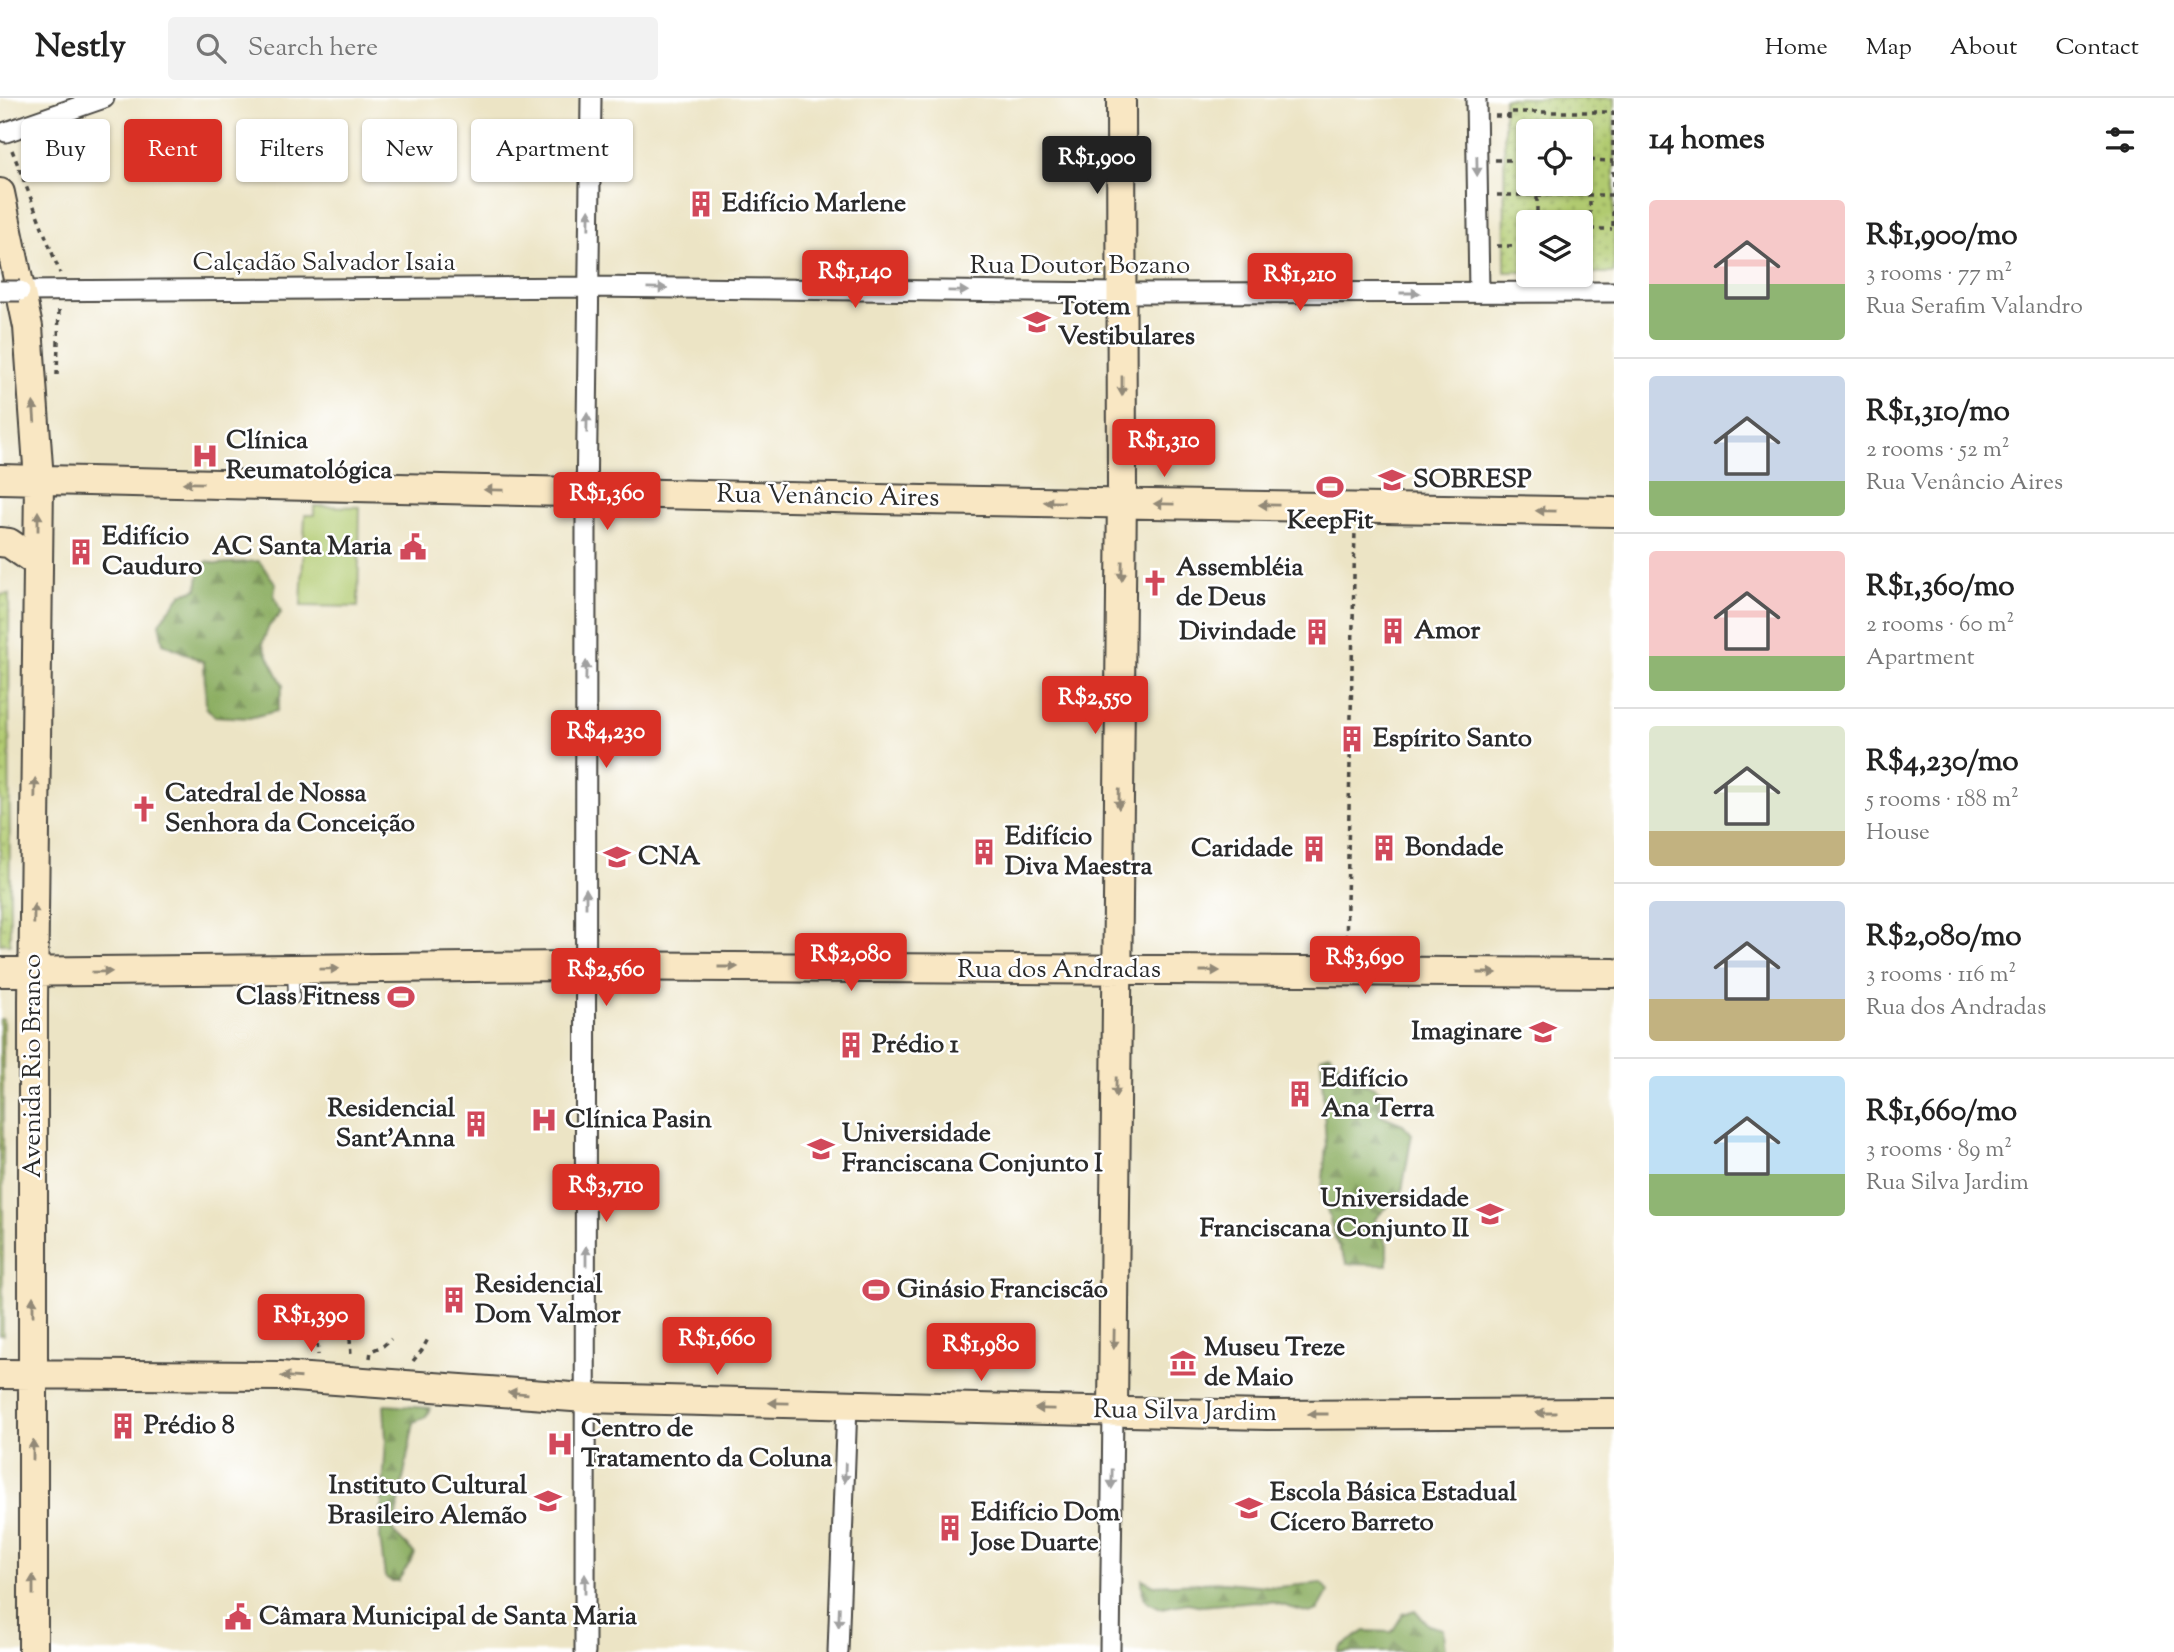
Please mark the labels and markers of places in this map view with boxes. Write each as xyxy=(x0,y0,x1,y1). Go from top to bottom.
pin: R$1,900 xyxy=(1032,136,1162,196)
place label: Edifício Marlene xyxy=(722,186,906,223)
building icon: Edifício Marlene xyxy=(686,189,716,219)
pin: R$1,140 xyxy=(790,250,920,310)
pin: R$1,210 xyxy=(1235,254,1365,313)
place label: Totem Vestibulares xyxy=(1058,289,1195,356)
school or university icon: Totem Vestibulares xyxy=(1022,307,1052,337)
pin: R$1,310 xyxy=(1099,420,1229,479)
place label: Clínica Reumatológica xyxy=(226,423,392,490)
hospital icon: Clínica Reumatológica xyxy=(190,441,220,471)
place label: SOBRESP xyxy=(1413,462,1532,499)
school or university icon: SOBRESP xyxy=(1377,465,1407,495)
pin: R$1,360 xyxy=(542,472,672,532)
sports icon: KeepFit xyxy=(1315,472,1345,502)
place label: KeepFit xyxy=(1287,503,1373,540)
place label: Edifício Cauduro xyxy=(102,519,203,586)
place label: AC Santa Maria xyxy=(212,529,392,566)
public building icon: AC Santa Maria xyxy=(398,532,428,562)
building icon: Edifício Cauduro xyxy=(66,537,96,567)
place label: Assembléia de Deus xyxy=(1176,550,1303,617)
church icon: Assembléia de Deus xyxy=(1140,568,1170,598)
place label: Amor xyxy=(1414,613,1481,650)
place label: Divindade xyxy=(1179,614,1296,651)
building icon: Amor xyxy=(1378,616,1408,646)
building icon: Divindade xyxy=(1302,617,1332,647)
pin: R$2,550 xyxy=(1030,676,1160,736)
pin: R$4,230 xyxy=(541,710,671,770)
place label: Espírito Santo xyxy=(1373,721,1532,758)
building icon: Espírito Santo xyxy=(1337,724,1367,754)
place label: Catedral de Nossa Senhora da Conceição xyxy=(165,776,415,843)
church icon: Catedral de Nossa Senhora da Conceição xyxy=(129,794,159,824)
place label: Edifício Diva Maestra xyxy=(1005,819,1152,886)
place label: Bondade xyxy=(1405,830,1504,867)
place label: Caridade xyxy=(1191,831,1293,868)
building icon: Bondade xyxy=(1369,833,1399,863)
building icon: Caridade xyxy=(1299,834,1329,864)
building icon: Edifício Diva Maestra xyxy=(969,837,999,867)
place label: CNA xyxy=(638,839,701,876)
school or university icon: CNA xyxy=(602,842,632,872)
pin: R$2,080 xyxy=(786,934,916,993)
pin: R$3,690 xyxy=(1300,936,1430,996)
pin: R$2,560 xyxy=(541,948,671,1008)
place label: Class Fitness xyxy=(236,979,380,1016)
sports icon: Class Fitness xyxy=(386,982,416,1012)
place label: Imaginare xyxy=(1411,1014,1522,1051)
school or university icon: Imaginare xyxy=(1528,1017,1558,1047)
place label: Prédio 1 xyxy=(872,1027,959,1064)
building icon: Prédio 1 xyxy=(836,1030,866,1060)
place label: Edifício Ana Terra xyxy=(1321,1061,1435,1128)
building icon: Edifício Ana Terra xyxy=(1285,1079,1315,1109)
place label: Residencial Sant’Anna xyxy=(327,1091,456,1158)
place label: Clínica Pasin xyxy=(565,1102,712,1139)
hospital icon: Clínica Pasin xyxy=(529,1105,559,1135)
building icon: Residencial Sant’Anna xyxy=(461,1109,491,1139)
place label: Universidade Franciscana Conjunto I xyxy=(842,1116,1103,1183)
school or university icon: Universidade Franciscana Conjunto I xyxy=(806,1134,836,1164)
pin: R$3,710 xyxy=(541,1164,671,1224)
place label: Universidade Franciscana Conjunto II xyxy=(1200,1181,1469,1248)
school or university icon: Universidade Franciscana Conjunto II xyxy=(1475,1199,1505,1229)
place label: Residencial Dom Valmor xyxy=(475,1267,621,1334)
place label: Ginásio Franciscão xyxy=(897,1272,1108,1309)
sports icon: Ginásio Franciscão xyxy=(861,1275,891,1305)
building icon: Residencial Dom Valmor xyxy=(439,1285,469,1315)
pin: R$1,390 xyxy=(246,1294,376,1354)
pin: R$1,660 xyxy=(652,1318,782,1377)
pin: R$1,980 xyxy=(916,1324,1046,1383)
place label: Museu Treze de Maio xyxy=(1204,1330,1345,1397)
museum icon: Museu Treze de Maio xyxy=(1168,1348,1198,1378)
place label: Prédio 8 xyxy=(144,1408,235,1445)
building icon: Prédio 8 xyxy=(108,1411,138,1441)
place label: Centro de Tratamento da Coluna xyxy=(581,1411,832,1478)
hospital icon: Centro de Tratamento da Coluna xyxy=(545,1429,575,1459)
place label: Instituto Cultural Brasileiro Alemão xyxy=(328,1468,528,1535)
place label: Escola Básica Estadual Cícero Barreto xyxy=(1270,1475,1517,1542)
school or university icon: Instituto Cultural Brasileiro Alemão xyxy=(533,1486,563,1516)
school or university icon: Escola Básica Estadual Cícero Barreto xyxy=(1234,1493,1264,1523)
place label: Edifício Dom Jose Duarte xyxy=(969,1495,1121,1562)
building icon: Edifício Dom Jose Duarte xyxy=(935,1513,965,1543)
place label: Câmara Municipal de Santa Maria xyxy=(259,1599,637,1636)
public building icon: Câmara Municipal de Santa Maria xyxy=(223,1602,253,1632)

